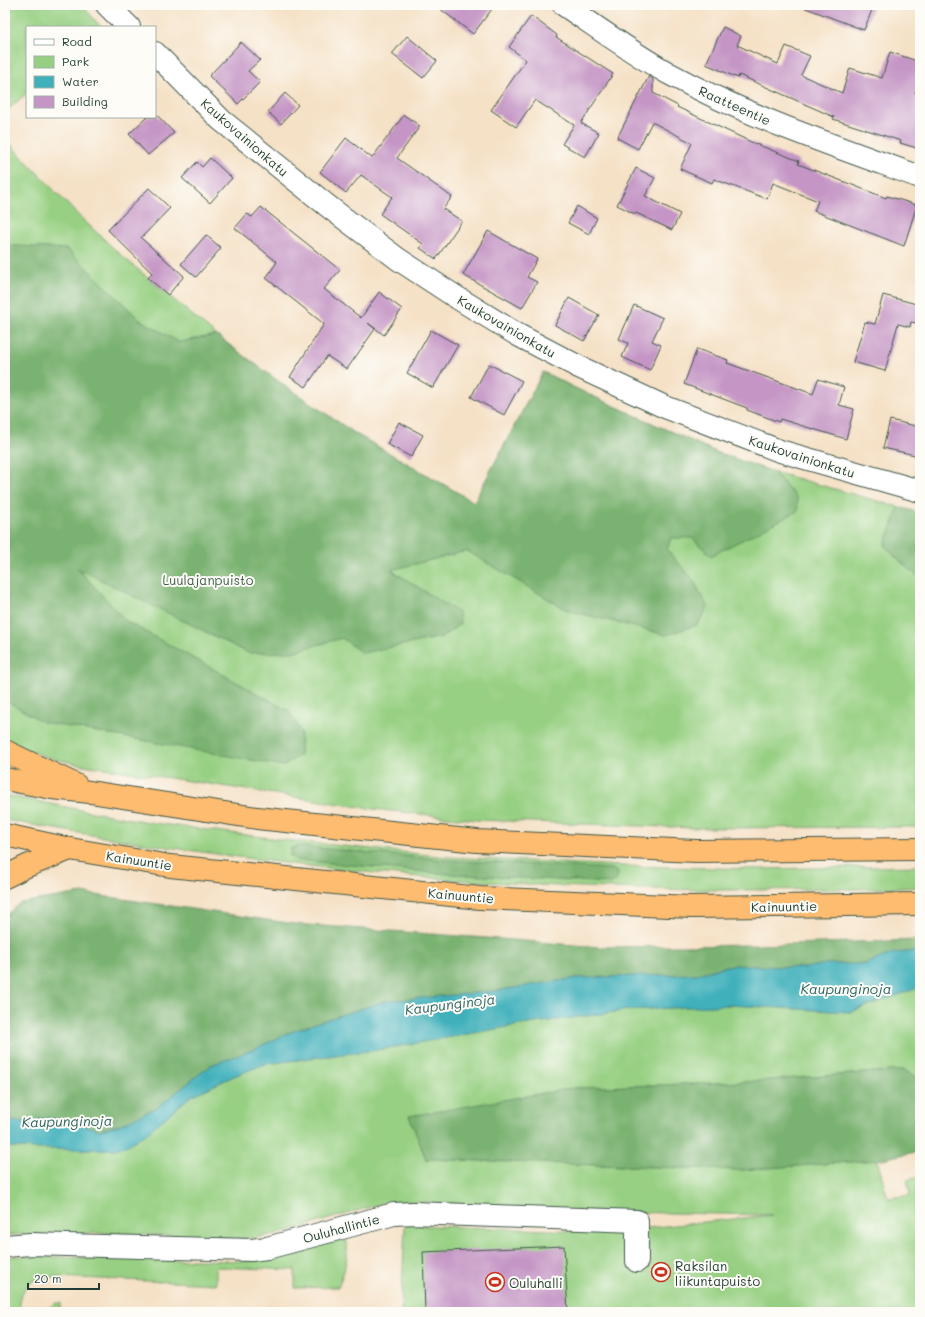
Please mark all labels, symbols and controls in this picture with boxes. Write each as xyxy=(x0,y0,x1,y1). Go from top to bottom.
legend xyxy=(26,26,156,118)
text: Road xyxy=(62,33,92,49)
text: Park xyxy=(62,53,89,69)
text: Water xyxy=(62,73,99,89)
street label: Raatteentie xyxy=(696,82,774,128)
text: Building xyxy=(62,93,108,109)
street label: Kaukovainionkatu xyxy=(198,94,292,180)
street label: Kaukovainionkatu xyxy=(455,291,559,361)
street label: Kaukovainionkatu xyxy=(747,431,857,481)
park label: Luulajanpuisto xyxy=(163,571,254,588)
street label: Kainuuntie xyxy=(105,846,173,874)
street label: Kainuuntie xyxy=(427,884,495,906)
street label: Kainuuntie xyxy=(751,897,817,915)
water label: Kaupunginoja xyxy=(801,979,891,998)
water label: Kaupunginoja xyxy=(404,989,496,1019)
water label: Kaupunginoja xyxy=(21,1111,113,1131)
street label: Ouluhallintie xyxy=(301,1210,381,1246)
place label: Raksilan liikuntapuisto xyxy=(675,1257,760,1289)
sports icon: Raksilan liikuntapuisto xyxy=(650,1261,672,1283)
scale bar xyxy=(28,1265,99,1291)
text: 20 m xyxy=(34,1270,62,1286)
sports icon: Ouluhalli xyxy=(484,1271,506,1293)
place label: Ouluhalli xyxy=(509,1274,563,1291)

